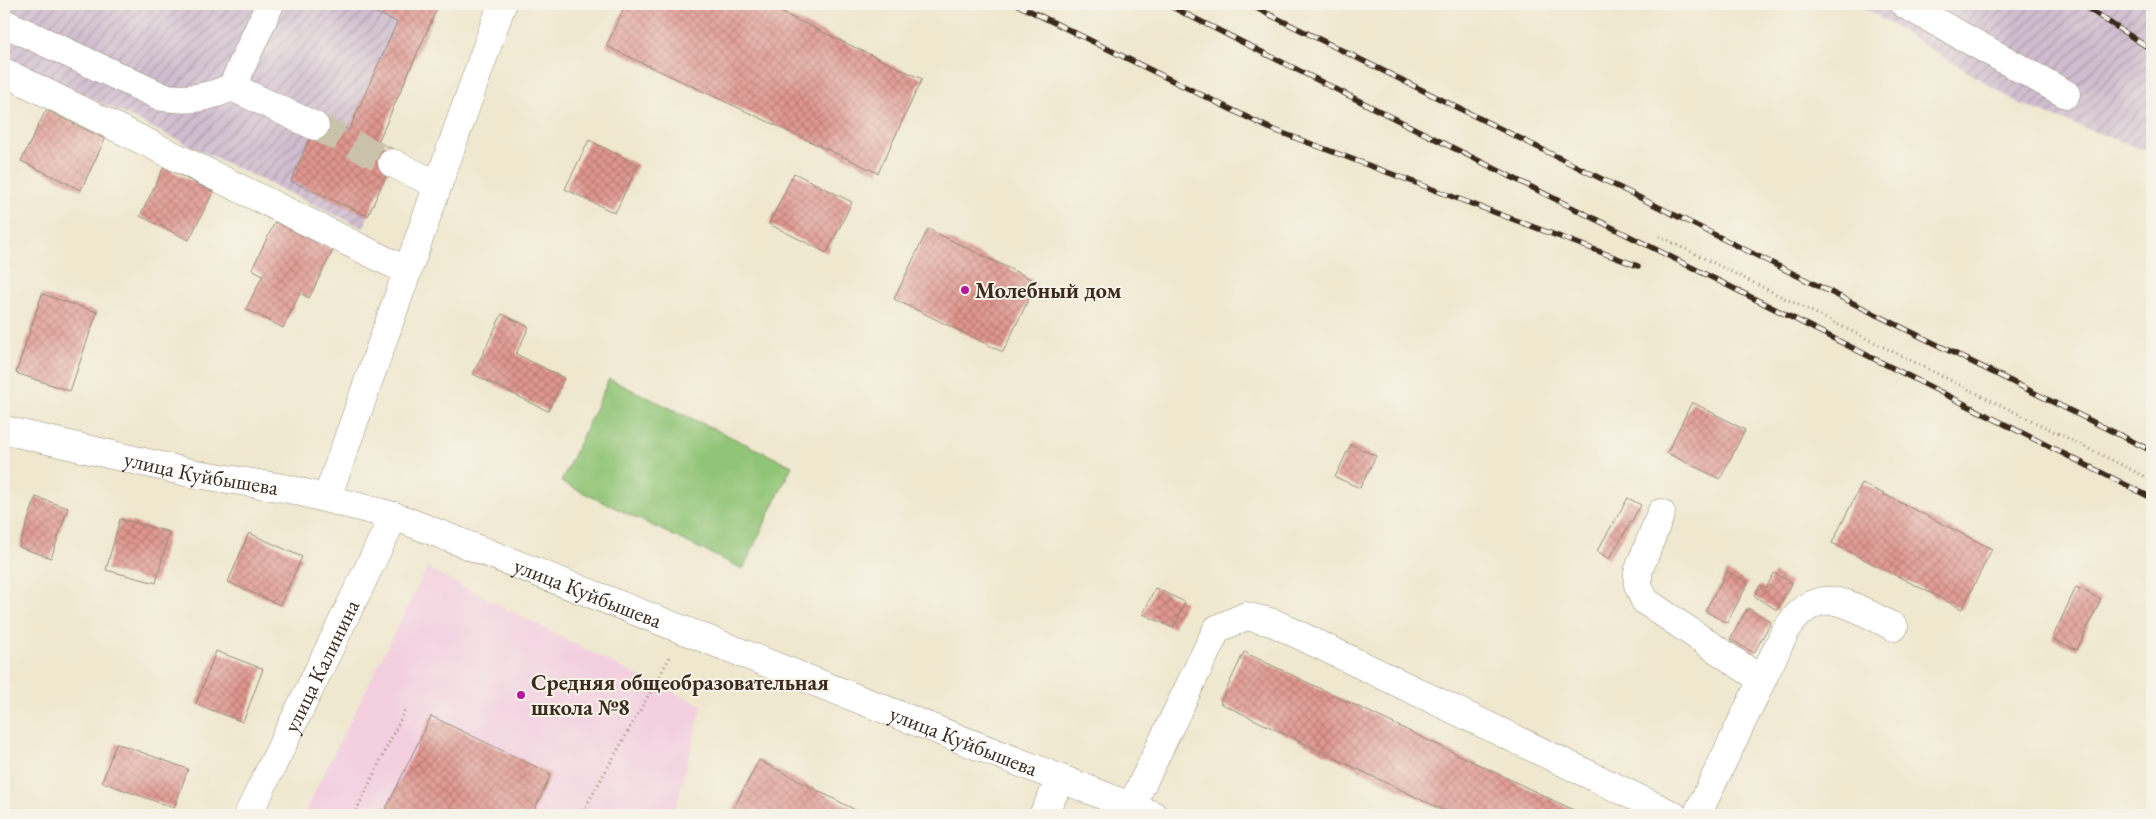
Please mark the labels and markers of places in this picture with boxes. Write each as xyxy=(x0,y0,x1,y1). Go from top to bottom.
place label: Молебный дом xyxy=(975,276,1122,305)
marker: Молебный дом xyxy=(959,284,971,296)
place label: Средняя общеобразовательная школа №8 xyxy=(531,668,829,722)
marker: Средняя общеобразовательная школа №8 xyxy=(515,689,527,701)

